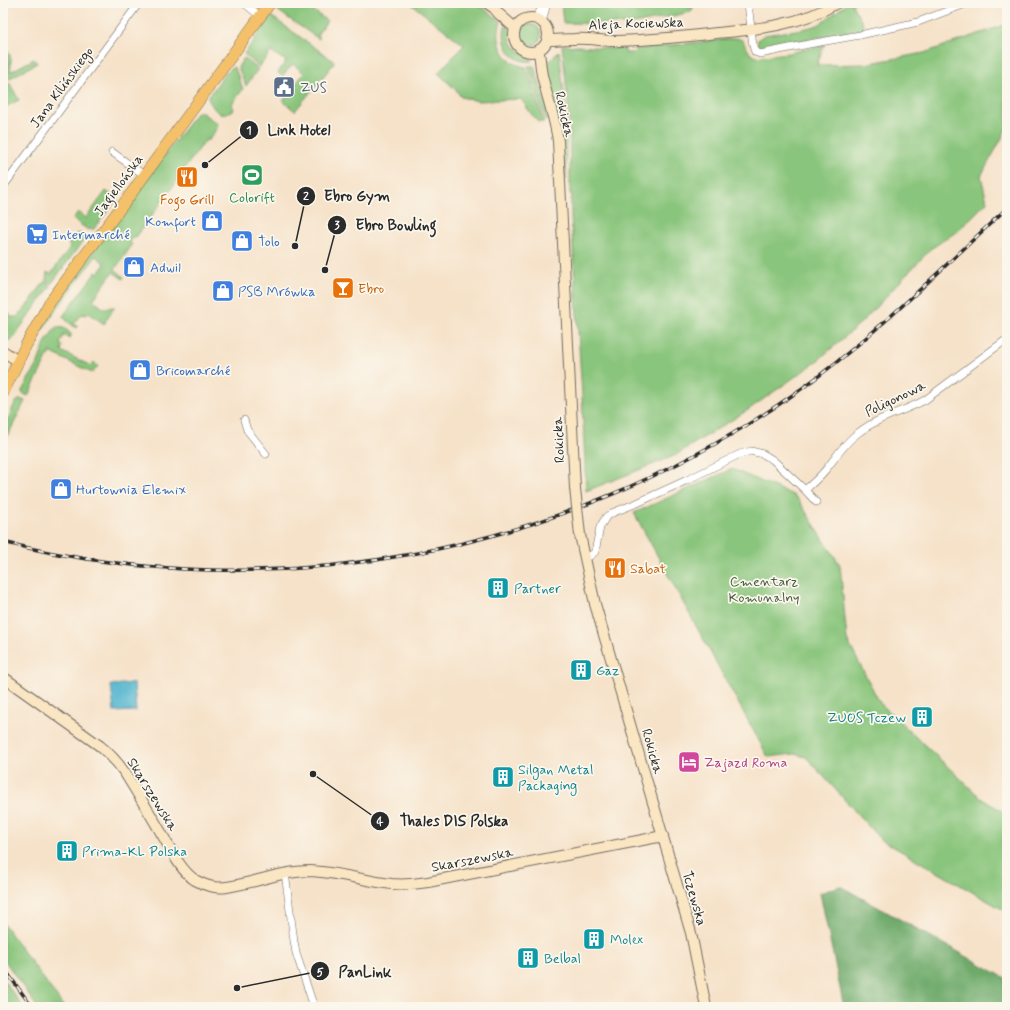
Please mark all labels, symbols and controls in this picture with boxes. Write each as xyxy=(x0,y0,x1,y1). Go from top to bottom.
street label: Aleja Kociewska xyxy=(588,13,684,35)
street label: Jana Kilińskiego xyxy=(26,43,98,132)
public building icon: ZUS xyxy=(271,74,297,100)
place label: ZUS xyxy=(300,79,327,97)
street label: Rokicka xyxy=(550,90,578,139)
callout: Link Hotel xyxy=(239,117,338,144)
text: Link Hotel xyxy=(267,121,331,141)
text: 1 xyxy=(246,123,252,139)
street label: Jagiellońska xyxy=(90,151,149,221)
sports icon: Colorift xyxy=(239,162,265,188)
restaurant icon: Fogo Grill xyxy=(174,164,200,190)
callout: Ebro Gym xyxy=(296,183,398,210)
text: Ebro Gym xyxy=(324,187,390,207)
place label: Colorift xyxy=(229,189,275,207)
text: 2 xyxy=(303,189,309,205)
place label: Fogo Grill xyxy=(160,191,214,211)
shop icon: Komfort xyxy=(199,208,225,234)
callout: Ebro Bowling xyxy=(327,211,444,238)
place label: Komfort xyxy=(145,213,196,233)
text: Ebro Bowling xyxy=(355,216,437,238)
text: 3 xyxy=(334,218,340,234)
supermarket icon: Intermarché xyxy=(24,221,50,247)
place label: Intermarché xyxy=(52,226,130,244)
shop icon: Tolo xyxy=(229,228,255,254)
place label: Tolo xyxy=(258,233,280,251)
shop icon: Adwil xyxy=(121,254,147,280)
place label: Adwil xyxy=(150,259,181,277)
bar icon: Ebro xyxy=(330,275,356,301)
shop icon: PSB Mrówka xyxy=(210,278,236,304)
place label: Ebro xyxy=(358,280,384,298)
place label: PSB Mrówka xyxy=(238,283,315,301)
shop icon: Bricomarché xyxy=(127,357,153,383)
place label: Bricomarché xyxy=(156,362,230,380)
street label: Poligonowa xyxy=(862,376,929,421)
street label: Rokicka xyxy=(549,416,569,464)
shop icon: Hurtownia Elemix xyxy=(48,476,74,502)
place label: Hurtownia Elemix xyxy=(76,481,186,499)
restaurant icon: Sabat xyxy=(602,555,628,581)
place label: Sabat xyxy=(630,560,666,578)
park label: Cmentarz Komunalny xyxy=(729,573,799,607)
building icon: Partner xyxy=(485,575,511,601)
place label: Partner xyxy=(514,580,561,598)
building icon: Gaz xyxy=(568,657,594,683)
place label: Gaz xyxy=(596,662,620,680)
building icon: ZUOS Tczew xyxy=(909,704,935,730)
place label: ZUOS Tczew xyxy=(827,709,906,727)
street label: Rokicka xyxy=(637,727,667,777)
hotel icon: Zajazd Roma xyxy=(676,749,702,775)
place label: Zajazd Roma xyxy=(704,754,787,772)
street label: Skarszewska xyxy=(123,755,182,835)
place label: Silgan Metal Packaging xyxy=(518,761,594,796)
building icon: Silgan Metal Packaging xyxy=(490,764,516,790)
callout: Thales DIS Polska xyxy=(370,808,518,835)
text: Thales DIS Polska xyxy=(400,812,508,832)
text: 4 xyxy=(377,814,384,830)
building icon: Prima-KL Polska xyxy=(54,838,80,864)
place label: Prima-KL Polska xyxy=(82,843,187,861)
street label: Skarszewska xyxy=(430,843,515,877)
street label: Tczewska xyxy=(678,869,710,928)
building icon: Molex xyxy=(581,926,607,952)
place label: Molex xyxy=(610,931,644,949)
building icon: Belbal xyxy=(515,945,541,971)
place label: Belbal xyxy=(544,950,581,968)
callout: PanLink xyxy=(310,958,399,985)
text: PanLink xyxy=(338,963,392,983)
text: 5 xyxy=(316,965,324,981)

